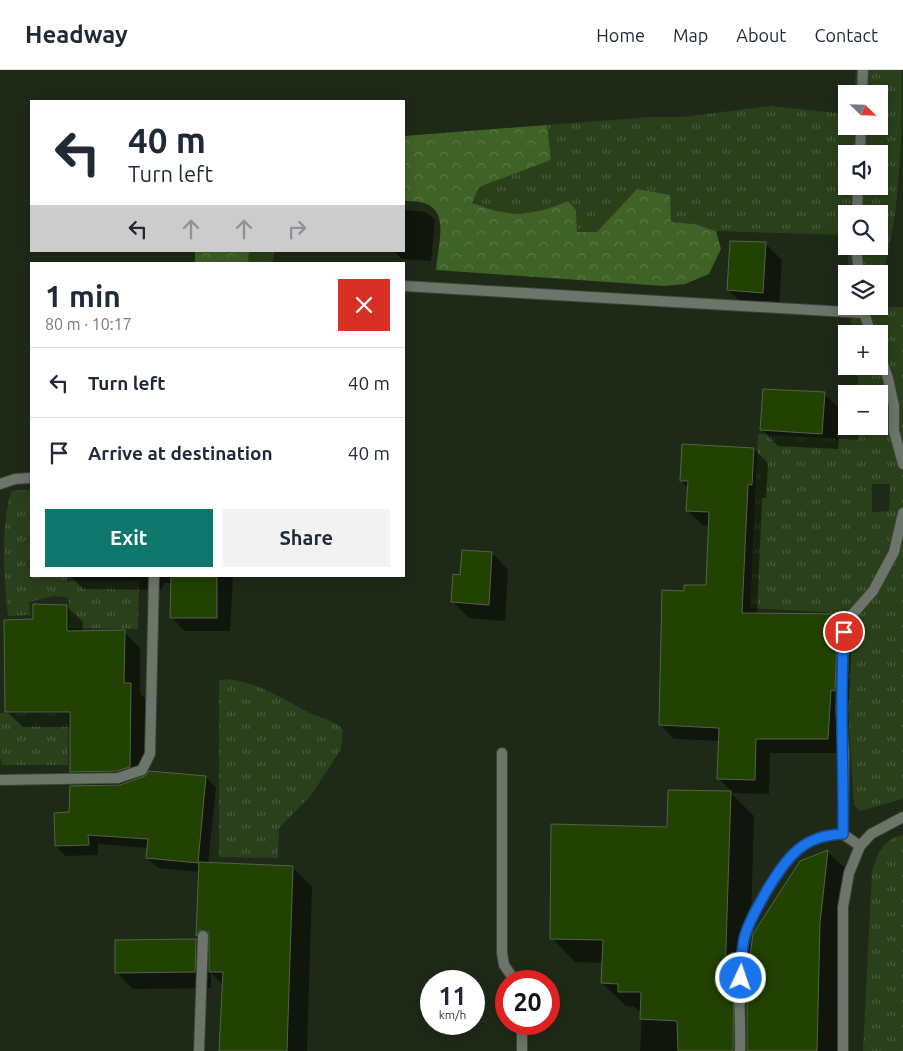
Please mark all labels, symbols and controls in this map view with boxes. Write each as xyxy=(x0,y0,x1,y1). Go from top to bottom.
text: Headway xyxy=(25,21,128,48)
text: Home xyxy=(596,25,645,45)
text: Map xyxy=(673,25,708,45)
text: About xyxy=(736,25,786,45)
text: Contact xyxy=(814,25,878,45)
north arrow xyxy=(838,85,888,135)
map controls xyxy=(838,85,888,435)
icon: left xyxy=(45,120,110,185)
text: 40 m xyxy=(128,120,206,160)
button: sound xyxy=(838,145,888,195)
text: Turn left xyxy=(128,161,213,186)
button: search xyxy=(838,205,888,255)
icon: left xyxy=(124,215,152,243)
icon: ahead xyxy=(177,215,205,243)
icon: ahead xyxy=(230,215,258,243)
icon: right xyxy=(283,215,311,243)
button: layers xyxy=(838,265,888,315)
text: 1 min xyxy=(45,279,121,313)
button: close xyxy=(338,279,390,331)
text: 80 m · 10:17 xyxy=(45,315,132,333)
button: + xyxy=(838,325,888,375)
icon: left xyxy=(45,369,73,397)
text: Turn left xyxy=(88,372,166,394)
text: 40 m xyxy=(348,372,390,394)
button: − xyxy=(838,385,888,435)
icon: arrive xyxy=(45,439,73,467)
text: Arrive at destination xyxy=(88,442,273,464)
text: 40 m xyxy=(348,442,390,464)
button: Exit xyxy=(45,509,213,567)
button: Share xyxy=(223,509,390,567)
pin xyxy=(823,611,865,653)
icon: arrive xyxy=(830,618,858,646)
position arrow xyxy=(714,951,766,1003)
speed limit sign: 20 xyxy=(495,970,560,1035)
text: 11 xyxy=(438,982,467,1010)
text: km/h xyxy=(439,1008,466,1021)

